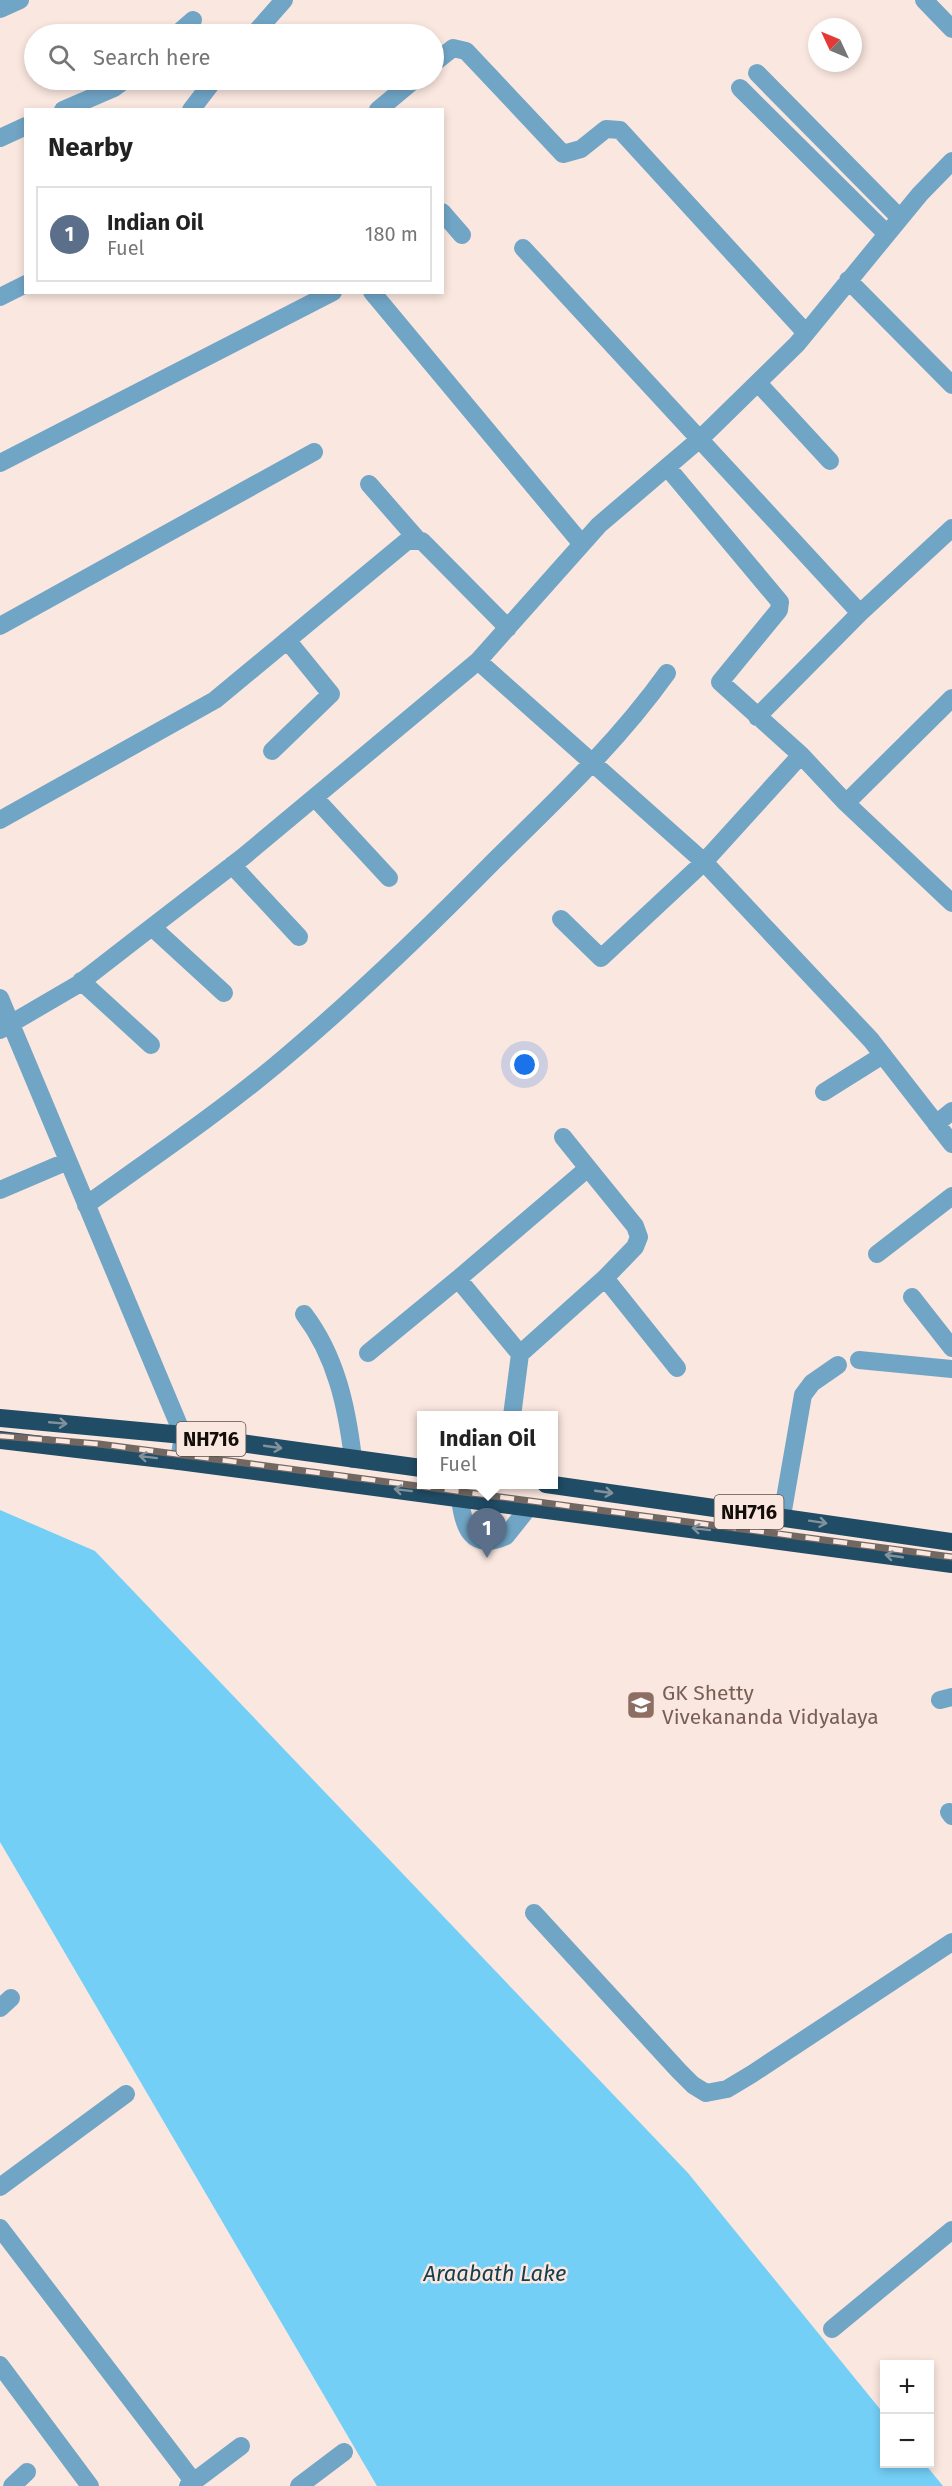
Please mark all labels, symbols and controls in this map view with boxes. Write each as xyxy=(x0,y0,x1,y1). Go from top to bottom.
north arrow xyxy=(808,18,862,72)
search box xyxy=(24,24,444,90)
icon: search xyxy=(45,41,78,74)
text: Search here xyxy=(93,44,211,71)
text: Nearby xyxy=(48,132,133,163)
text: Indian Oil xyxy=(107,209,203,236)
text: 1 xyxy=(65,222,74,246)
text: 180 m xyxy=(365,222,418,246)
text: Fuel xyxy=(107,236,144,260)
your location xyxy=(510,1050,539,1079)
popup xyxy=(417,1411,558,1489)
one-way arrow xyxy=(48,1418,68,1429)
road number: NH716 xyxy=(176,1422,246,1456)
text: Indian Oil xyxy=(439,1425,536,1452)
one-way arrow xyxy=(262,1442,282,1453)
one-way arrow xyxy=(138,1451,158,1462)
text: Fuel xyxy=(439,1452,477,1476)
one-way arrow xyxy=(394,1485,414,1496)
one-way arrow xyxy=(593,1487,613,1498)
road number: NH716 xyxy=(714,1495,783,1529)
pin: 1 xyxy=(468,1508,506,1558)
one-way arrow xyxy=(807,1516,827,1527)
one-way arrow xyxy=(691,1523,711,1534)
one-way arrow xyxy=(885,1550,904,1561)
place label: GK Shetty Vivekananda Vidyalaya xyxy=(662,1680,879,1730)
school or university icon: GK Shetty Vivekananda Vidyalaya xyxy=(625,1689,657,1721)
water label: Araabath Lake xyxy=(423,2260,566,2287)
map controls xyxy=(880,2360,934,2468)
button: + xyxy=(880,2360,934,2414)
button: − xyxy=(880,2414,934,2468)

